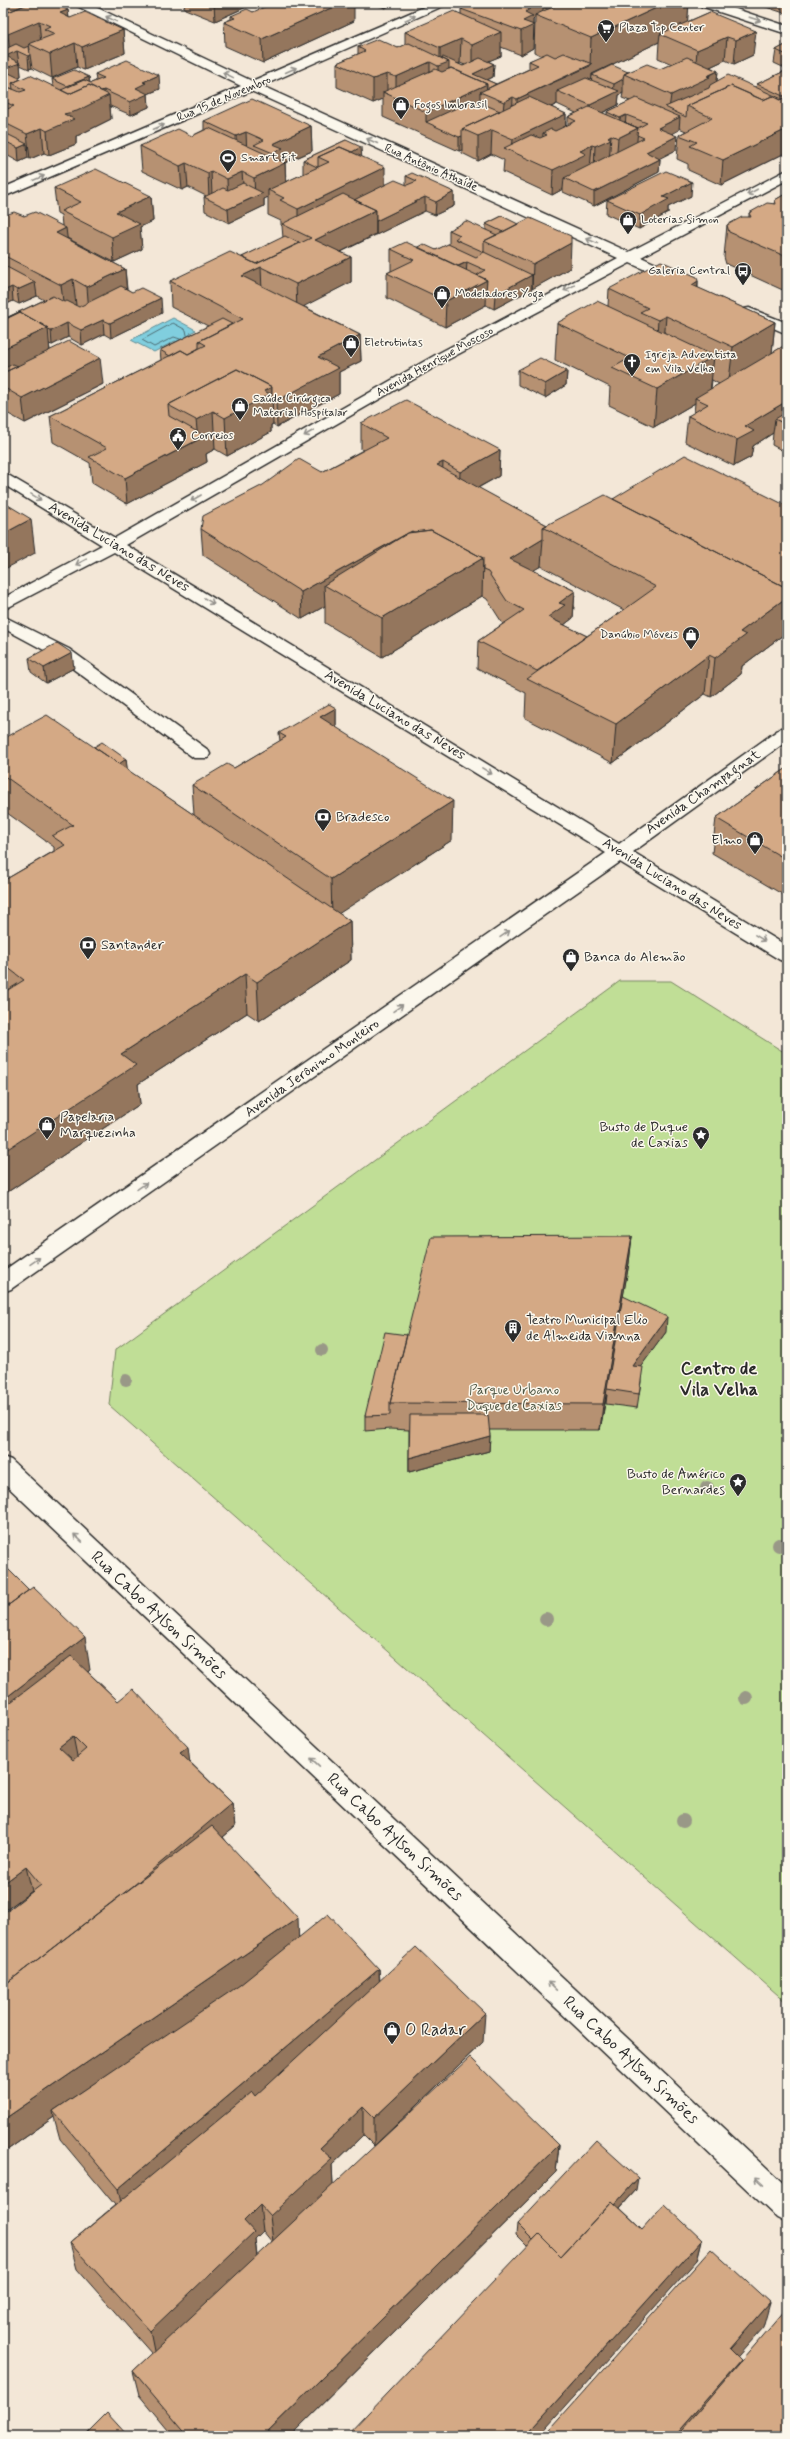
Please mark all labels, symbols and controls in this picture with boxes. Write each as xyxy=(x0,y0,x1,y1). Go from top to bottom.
one-way arrow xyxy=(404,14,416,21)
one-way arrow xyxy=(105,15,117,22)
one-way arrow xyxy=(748,16,761,23)
supermarket icon: Plaza Top Center xyxy=(596,18,616,43)
place label: Plaza Top Center xyxy=(619,20,705,36)
one-way arrow xyxy=(284,66,296,74)
one-way arrow xyxy=(223,71,235,78)
street label: Rua 15 de Novembro xyxy=(174,72,274,126)
shop icon: Fogos Imbrasil xyxy=(391,95,411,120)
place label: Fogos Imbrasil xyxy=(414,97,487,114)
one-way arrow xyxy=(152,123,164,130)
one-way arrow xyxy=(366,137,378,144)
street label: Rua Antônio Athaíde xyxy=(382,140,480,196)
sports icon: Smart Fit xyxy=(218,148,238,173)
place label: Smart Fit xyxy=(241,150,297,166)
one-way arrow xyxy=(32,174,44,181)
one-way arrow xyxy=(747,189,759,196)
shop icon: Loterias Simon xyxy=(618,210,638,235)
place label: Loterias Simon xyxy=(641,212,719,228)
one-way arrow xyxy=(587,237,599,244)
bus stop icon: Galeria Central xyxy=(733,261,753,286)
place label: Galeria Central xyxy=(648,263,730,279)
shop icon: Modeladores Yoga xyxy=(432,284,452,309)
one-way arrow xyxy=(563,285,575,293)
place label: Modeladores Yoga xyxy=(455,286,544,303)
street label: Avenida Henrique Moscoso xyxy=(373,323,497,401)
shop icon: Eletrotintas xyxy=(341,333,361,358)
place label: Eletrotintas xyxy=(364,335,423,351)
place label: Igreja Adventista em Vila Velha xyxy=(645,347,737,377)
church icon: Igreja Adventista em Vila Velha xyxy=(622,352,642,377)
place label: Saúde Cirúrgica Material Hospitalar xyxy=(253,391,348,421)
shop icon: Saúde Cirúrgica Material Hospitalar xyxy=(230,396,250,421)
public building icon: Correios xyxy=(168,426,188,451)
place label: Correios xyxy=(191,428,234,444)
one-way arrow xyxy=(303,430,315,438)
one-way arrow xyxy=(30,493,42,501)
one-way arrow xyxy=(190,495,202,503)
street label: Avenida Luciano das Neves xyxy=(45,498,193,596)
one-way arrow xyxy=(76,559,88,567)
one-way arrow xyxy=(203,597,214,605)
shop icon: Danúbio Móveis xyxy=(681,625,701,650)
place label: Danúbio Móveis xyxy=(600,627,679,643)
street label: Avenida Luciano das Neves xyxy=(321,666,469,764)
street label: Avenida Champagnat xyxy=(642,745,766,840)
one-way arrow xyxy=(481,768,493,776)
bank icon: Bradesco xyxy=(313,807,333,832)
place label: Bradesco xyxy=(336,808,389,826)
shop icon: Elmo xyxy=(745,830,765,855)
place label: Elmo xyxy=(711,831,742,849)
street label: Avenida Luciano das Neves xyxy=(599,834,745,934)
one-way arrow xyxy=(499,930,510,938)
bank icon: Santander xyxy=(78,935,98,960)
one-way arrow xyxy=(754,935,766,943)
place label: Santander xyxy=(101,936,164,954)
shop icon: Banca do Alemão xyxy=(561,947,581,972)
place label: Banca do Alemão xyxy=(584,948,686,966)
one-way arrow xyxy=(392,1004,403,1012)
street label: Avenida Jerônimo Monteiro xyxy=(241,1015,383,1121)
place label: Papelaria Marquezinha xyxy=(60,1108,136,1142)
shop icon: Papelaria Marquezinha xyxy=(37,1115,57,1140)
place label: Busto de Duque de Caxias xyxy=(600,1118,688,1152)
place icon: Busto de Duque de Caxias xyxy=(691,1125,711,1150)
one-way arrow xyxy=(136,1182,147,1190)
one-way arrow xyxy=(29,1257,40,1265)
place label: Teatro Municipal Elio de Almeida Vianna xyxy=(526,1311,648,1345)
building icon: Teatro Municipal Elio de Almeida Vianna xyxy=(503,1318,523,1343)
district label: Centro de Vila Velha xyxy=(680,1357,758,1402)
park label: Parque Urbano Duque de Caxias xyxy=(466,1381,562,1415)
place label: Busto de Américo Bernardes xyxy=(627,1465,725,1499)
place icon: Busto de Américo Bernardes xyxy=(728,1472,748,1497)
one-way arrow xyxy=(73,1533,83,1543)
street label: Rua Cabo Aylson Simões xyxy=(85,1546,232,1685)
one-way arrow xyxy=(310,1757,320,1767)
street label: Rua Cabo Aylson Simões xyxy=(321,1768,468,1907)
one-way arrow xyxy=(547,1981,557,1991)
street label: Rua Cabo Aylson Simões xyxy=(557,1991,704,2130)
place label: O Radar xyxy=(405,2019,466,2041)
shop icon: O Radar xyxy=(382,2020,402,2045)
one-way arrow xyxy=(754,2176,764,2186)

